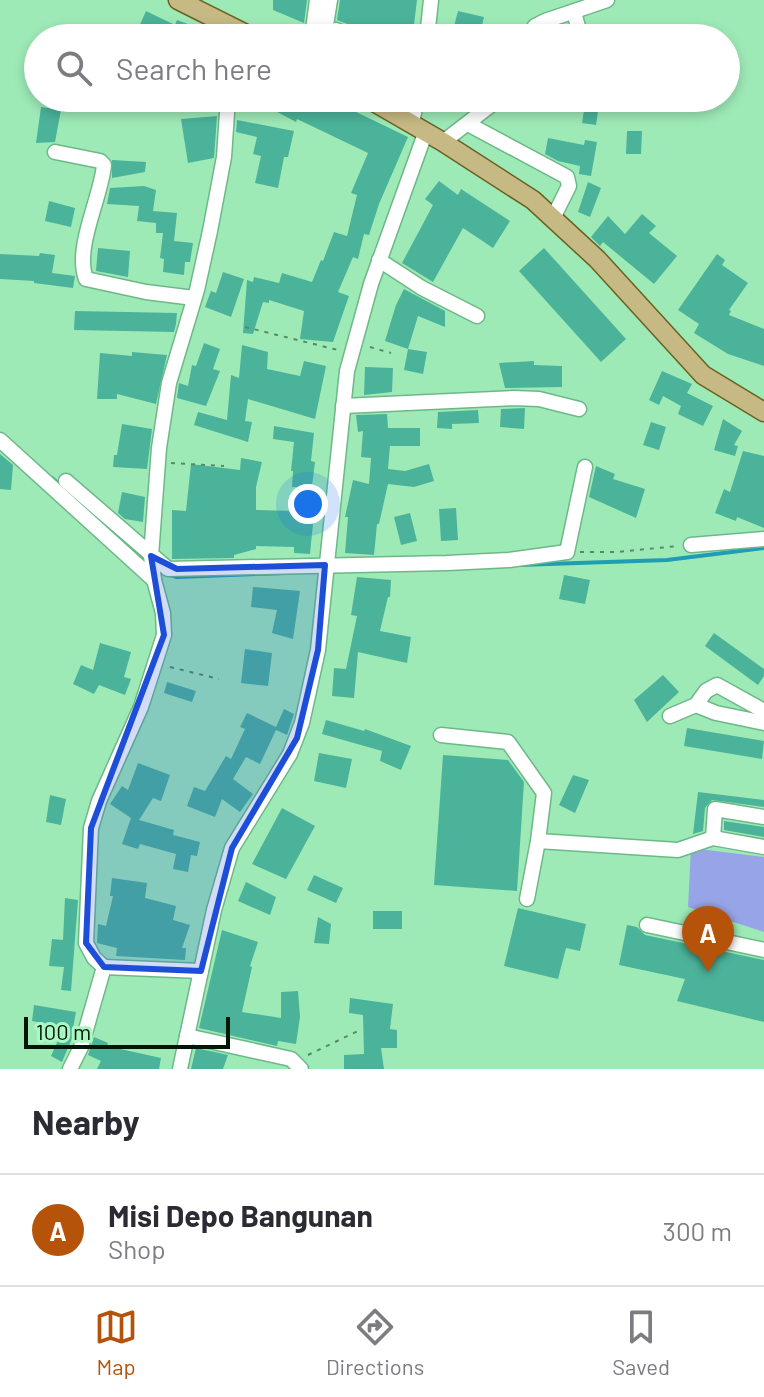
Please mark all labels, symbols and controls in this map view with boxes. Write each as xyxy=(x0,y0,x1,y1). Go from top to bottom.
search box xyxy=(24,24,740,112)
icon: search xyxy=(52,46,96,90)
text: Search here xyxy=(116,50,272,86)
your location xyxy=(288,484,328,524)
pin: A xyxy=(682,906,734,972)
scale bar xyxy=(24,1013,230,1049)
text: 100 m xyxy=(36,1018,91,1044)
text: Nearby xyxy=(32,1101,140,1142)
text: Misi Depo Bangunan xyxy=(108,1197,373,1233)
text: A xyxy=(49,1215,67,1246)
text: 300 m xyxy=(663,1215,732,1246)
text: Shop xyxy=(108,1233,166,1264)
tab: Map xyxy=(94,1305,138,1379)
tab: Directions xyxy=(326,1305,424,1379)
tab: Saved xyxy=(612,1305,670,1379)

